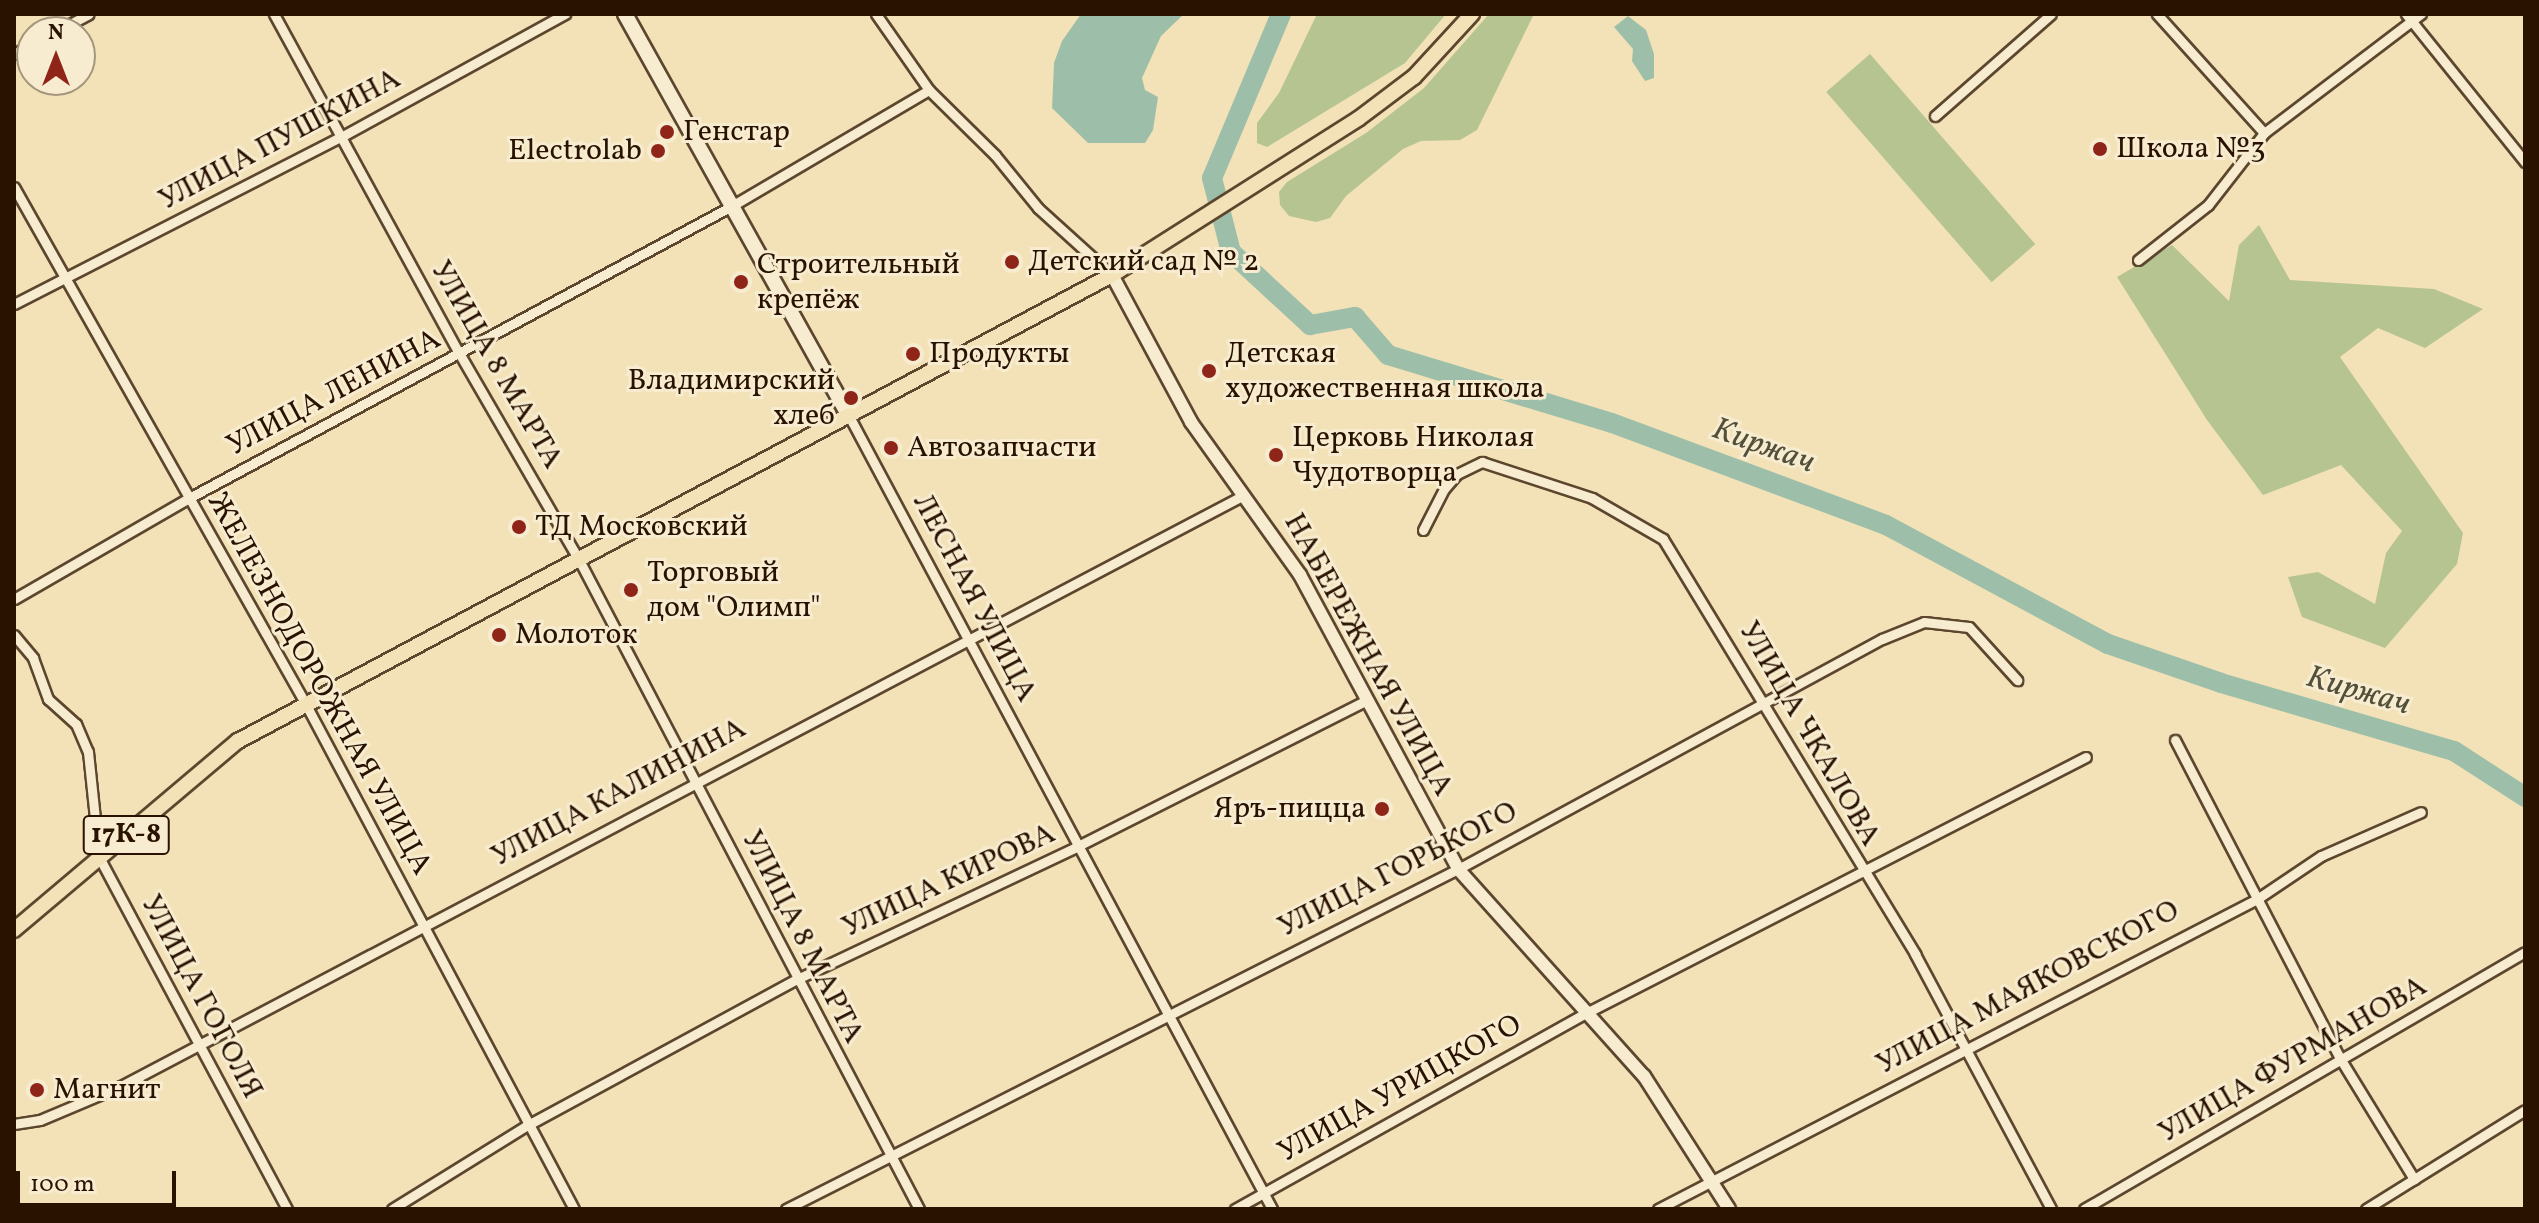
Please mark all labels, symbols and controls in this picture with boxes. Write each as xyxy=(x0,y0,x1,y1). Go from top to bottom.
north arrow xyxy=(16,16,96,96)
text: N xyxy=(48,18,64,49)
street label: УЛИЦА ПУШКИНА xyxy=(153,61,407,219)
place label: Генстар xyxy=(683,114,790,150)
marker: Генстар xyxy=(658,123,676,141)
place label: Школа №3 xyxy=(2116,131,2266,167)
place label: Electrolab xyxy=(508,133,642,169)
marker: Школа №3 xyxy=(2091,140,2109,158)
marker: Electrolab xyxy=(649,142,667,160)
place label: Детский сад № 2 xyxy=(1028,244,1259,280)
place label: Строительный крепёж xyxy=(757,247,960,318)
marker: Детский сад № 2 xyxy=(1003,253,1021,271)
street label: УЛИЦА 8 МАРТА xyxy=(422,255,570,475)
marker: Строительный крепёж xyxy=(732,273,750,291)
street label: УЛИЦА ЛЕНИНА xyxy=(221,321,447,465)
place label: Продукты xyxy=(929,336,1070,372)
place label: Детская художественная школа xyxy=(1225,336,1545,406)
marker: Продукты xyxy=(904,345,922,363)
marker: Детская художественная школа xyxy=(1200,362,1218,380)
place label: Владимирский хлеб xyxy=(628,363,835,434)
marker: Владимирский хлеб xyxy=(842,389,860,407)
water label: Киржач xyxy=(1706,411,1820,483)
place label: Церковь Николая Чудотворца xyxy=(1292,420,1534,490)
place label: Автозапчасти xyxy=(907,430,1097,466)
marker: Автозапчасти xyxy=(882,439,900,457)
marker: Церковь Николая Чудотворца xyxy=(1267,446,1285,464)
street label: ЖЕЛЕЗНОДОРОЖНАЯ УЛИЦА xyxy=(199,487,439,881)
street label: ЛЕСНАЯ УЛИЦА xyxy=(904,488,1044,708)
street label: НАБЕРЕЖНАЯ УЛИЦА xyxy=(1275,507,1461,803)
place label: ТД Московский xyxy=(535,509,748,545)
marker: ТД Московский xyxy=(510,518,528,536)
place label: Торговый дом "Олимп" xyxy=(647,555,821,626)
marker: Торговый дом "Олимп" xyxy=(622,581,640,599)
street label: УЛИЦА ЧКАЛОВА xyxy=(1730,615,1888,853)
place label: Молоток xyxy=(515,617,637,653)
marker: Молоток xyxy=(490,626,508,644)
water label: Киржач xyxy=(2302,659,2414,725)
street label: УЛИЦА КАЛИНИНА xyxy=(486,711,752,875)
place label: Яръ-пицца xyxy=(1214,791,1366,827)
street label: УЛИЦА ГОРЬКОГО xyxy=(1272,794,1524,946)
marker: Яръ-пицца xyxy=(1373,800,1391,818)
road number: 17К-8 xyxy=(82,811,170,859)
street label: УЛИЦА КИРОВА xyxy=(837,816,1061,946)
street label: УЛИЦА 8 МАРТА xyxy=(733,825,871,1049)
street label: УЛИЦА ГОГОЛЯ xyxy=(132,889,270,1105)
street label: УЛИЦА МАЯКОВСКОГО xyxy=(1870,893,2186,1083)
street label: УЛИЦА ФУРМАНОВА xyxy=(2153,969,2433,1151)
street label: УЛИЦА УРИЦКОГО xyxy=(1272,1007,1528,1171)
place label: Магнит xyxy=(53,1072,160,1108)
marker: Магнит xyxy=(28,1081,46,1099)
scale bar xyxy=(20,1155,180,1205)
text: 100 m xyxy=(30,1168,95,1202)

